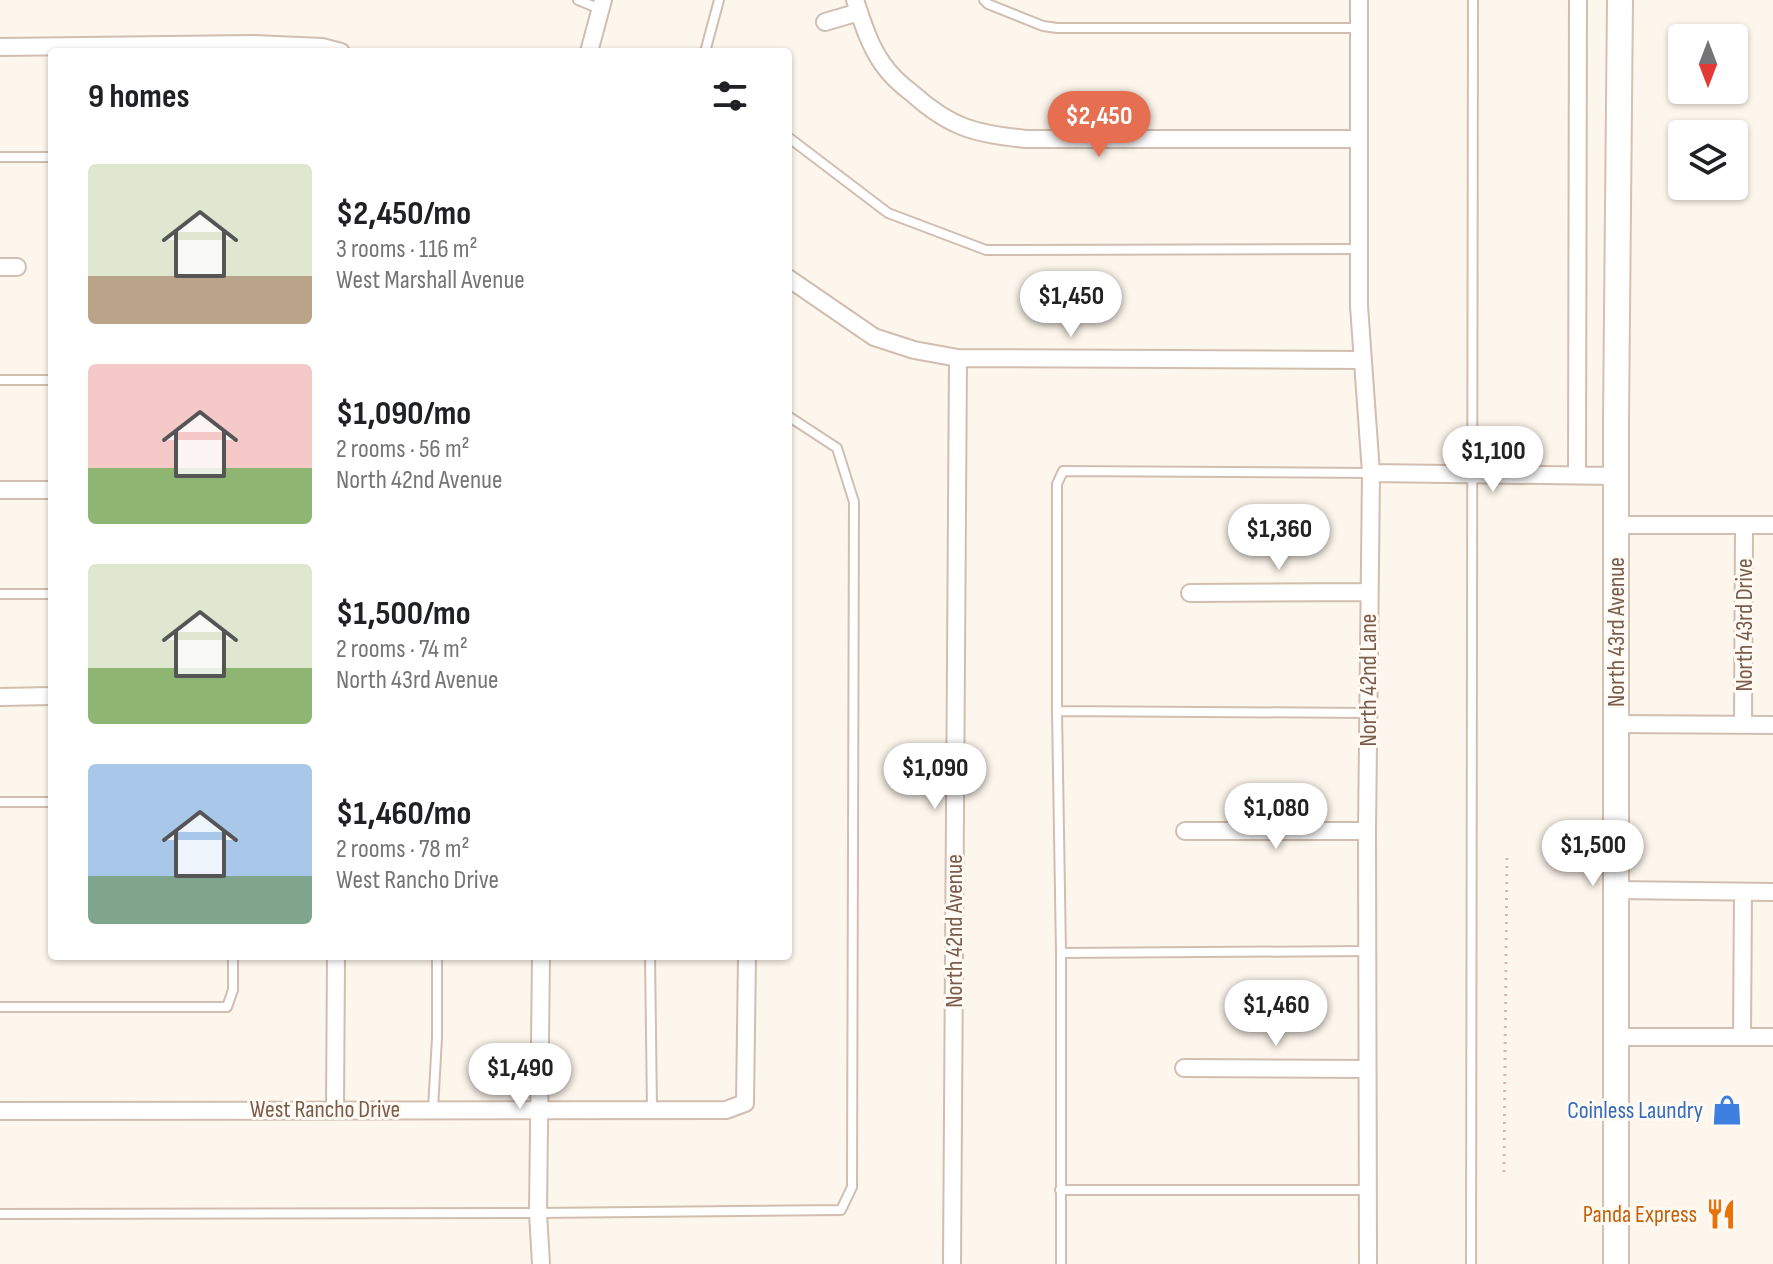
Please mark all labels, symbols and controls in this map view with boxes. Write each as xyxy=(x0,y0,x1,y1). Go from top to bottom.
north arrow xyxy=(1668,24,1748,104)
map controls xyxy=(1668,24,1748,200)
icon: filters xyxy=(708,74,752,118)
text: 9 homes xyxy=(88,76,189,117)
pin: $2,450 xyxy=(1034,91,1164,159)
text: $2,450 xyxy=(1066,101,1132,132)
button: layers xyxy=(1668,120,1748,200)
text: $2,450/mo xyxy=(336,193,471,234)
icon: home xyxy=(152,196,248,292)
text: 3 rooms · 116 m² xyxy=(336,234,478,265)
text: West Marshall Avenue xyxy=(336,265,525,296)
pin: $1,450 xyxy=(1006,271,1136,339)
text: $1,450 xyxy=(1038,281,1104,312)
text: $1,090/mo xyxy=(336,393,471,434)
icon: home xyxy=(152,396,248,492)
pin: $1,100 xyxy=(1428,426,1558,494)
text: 2 rooms · 56 m² xyxy=(336,434,470,465)
text: $1,100 xyxy=(1460,436,1526,467)
text: North 42nd Avenue xyxy=(336,465,502,496)
pin: $1,360 xyxy=(1214,504,1344,572)
text: $1,360 xyxy=(1246,514,1312,545)
street label: North 43rd Avenue xyxy=(1602,557,1631,707)
street label: North 43rd Drive xyxy=(1730,558,1759,692)
text: $1,500/mo xyxy=(336,593,470,634)
icon: home xyxy=(152,596,248,692)
street label: North 42nd Lane xyxy=(1354,614,1383,746)
text: 2 rooms · 74 m² xyxy=(336,634,468,665)
text: North 43rd Avenue xyxy=(336,665,498,696)
pin: $1,090 xyxy=(870,743,1000,811)
text: $1,090 xyxy=(902,753,968,784)
pin: $1,080 xyxy=(1211,783,1341,851)
text: $1,460/mo xyxy=(336,793,471,834)
text: $1,080 xyxy=(1243,793,1309,824)
icon: home xyxy=(152,796,248,892)
pin: $1,500 xyxy=(1528,820,1658,888)
text: $1,500 xyxy=(1560,830,1626,861)
text: 2 rooms · 78 m² xyxy=(336,834,470,865)
street label: North 42nd Avenue xyxy=(940,854,969,1008)
text: West Rancho Drive xyxy=(336,865,499,896)
pin: $1,460 xyxy=(1211,980,1341,1048)
text: $1,460 xyxy=(1242,990,1310,1021)
pin: $1,490 xyxy=(455,1043,585,1111)
text: $1,490 xyxy=(486,1053,554,1084)
shop icon: Coinless Laundry xyxy=(1710,1093,1744,1127)
street label: West Rancho Drive xyxy=(250,1095,400,1124)
place label: Coinless Laundry xyxy=(1567,1096,1703,1125)
restaurant icon: Panda Express xyxy=(1704,1197,1738,1231)
place label: Panda Express xyxy=(1583,1200,1697,1229)

